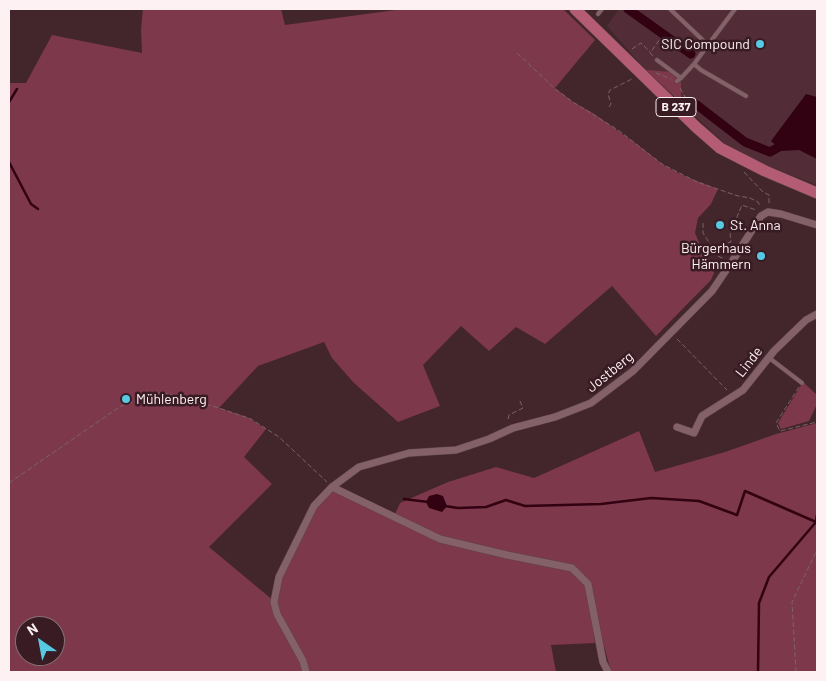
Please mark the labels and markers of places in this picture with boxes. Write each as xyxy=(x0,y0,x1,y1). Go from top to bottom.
place label: SIC Compound xyxy=(661,36,750,52)
marker: SIC Compound xyxy=(754,38,766,50)
place label: St. Anna xyxy=(730,217,781,233)
marker: St. Anna xyxy=(714,219,726,231)
place label: Bürgerhaus Hämmern xyxy=(681,240,751,272)
marker: Bürgerhaus Hämmern xyxy=(755,250,767,262)
place label: Mühlenberg xyxy=(136,391,207,407)
marker: Mühlenberg xyxy=(120,393,132,405)

